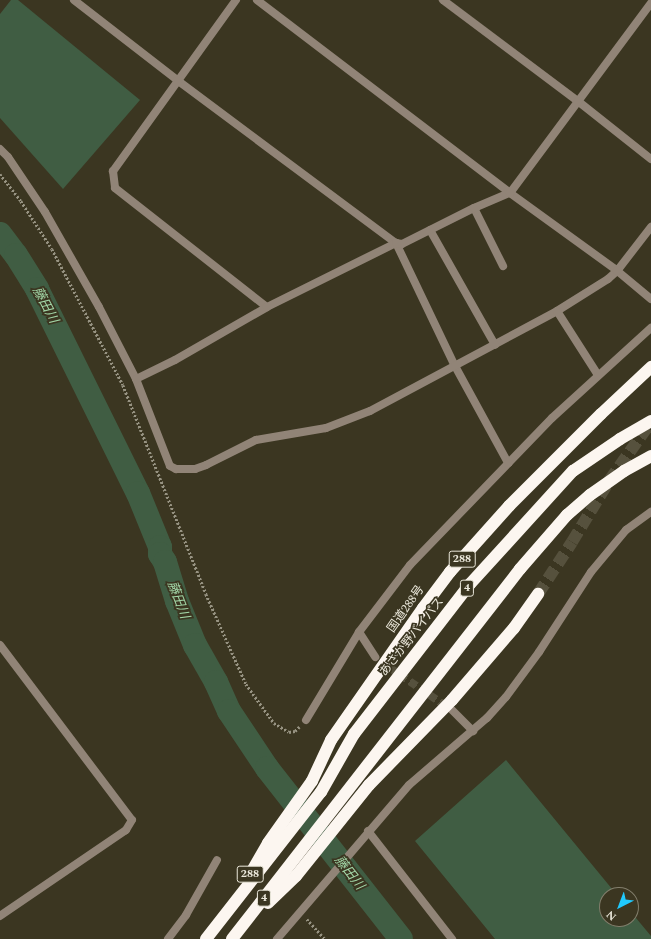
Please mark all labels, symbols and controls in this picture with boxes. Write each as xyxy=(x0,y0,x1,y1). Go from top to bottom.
water label: 藤田川 xyxy=(29,284,61,326)
road number: 288 xyxy=(448,550,476,568)
water label: 藤田川 xyxy=(164,579,192,621)
road number: 4 xyxy=(459,579,475,597)
street label: 国道288号 xyxy=(385,583,427,635)
street label: あさか野バイパス xyxy=(377,595,447,679)
water label: 藤田川 xyxy=(331,853,367,893)
road number: 288 xyxy=(236,865,264,883)
north arrow xyxy=(599,887,639,927)
road number: 4 xyxy=(256,889,272,907)
text: N xyxy=(602,906,620,925)

